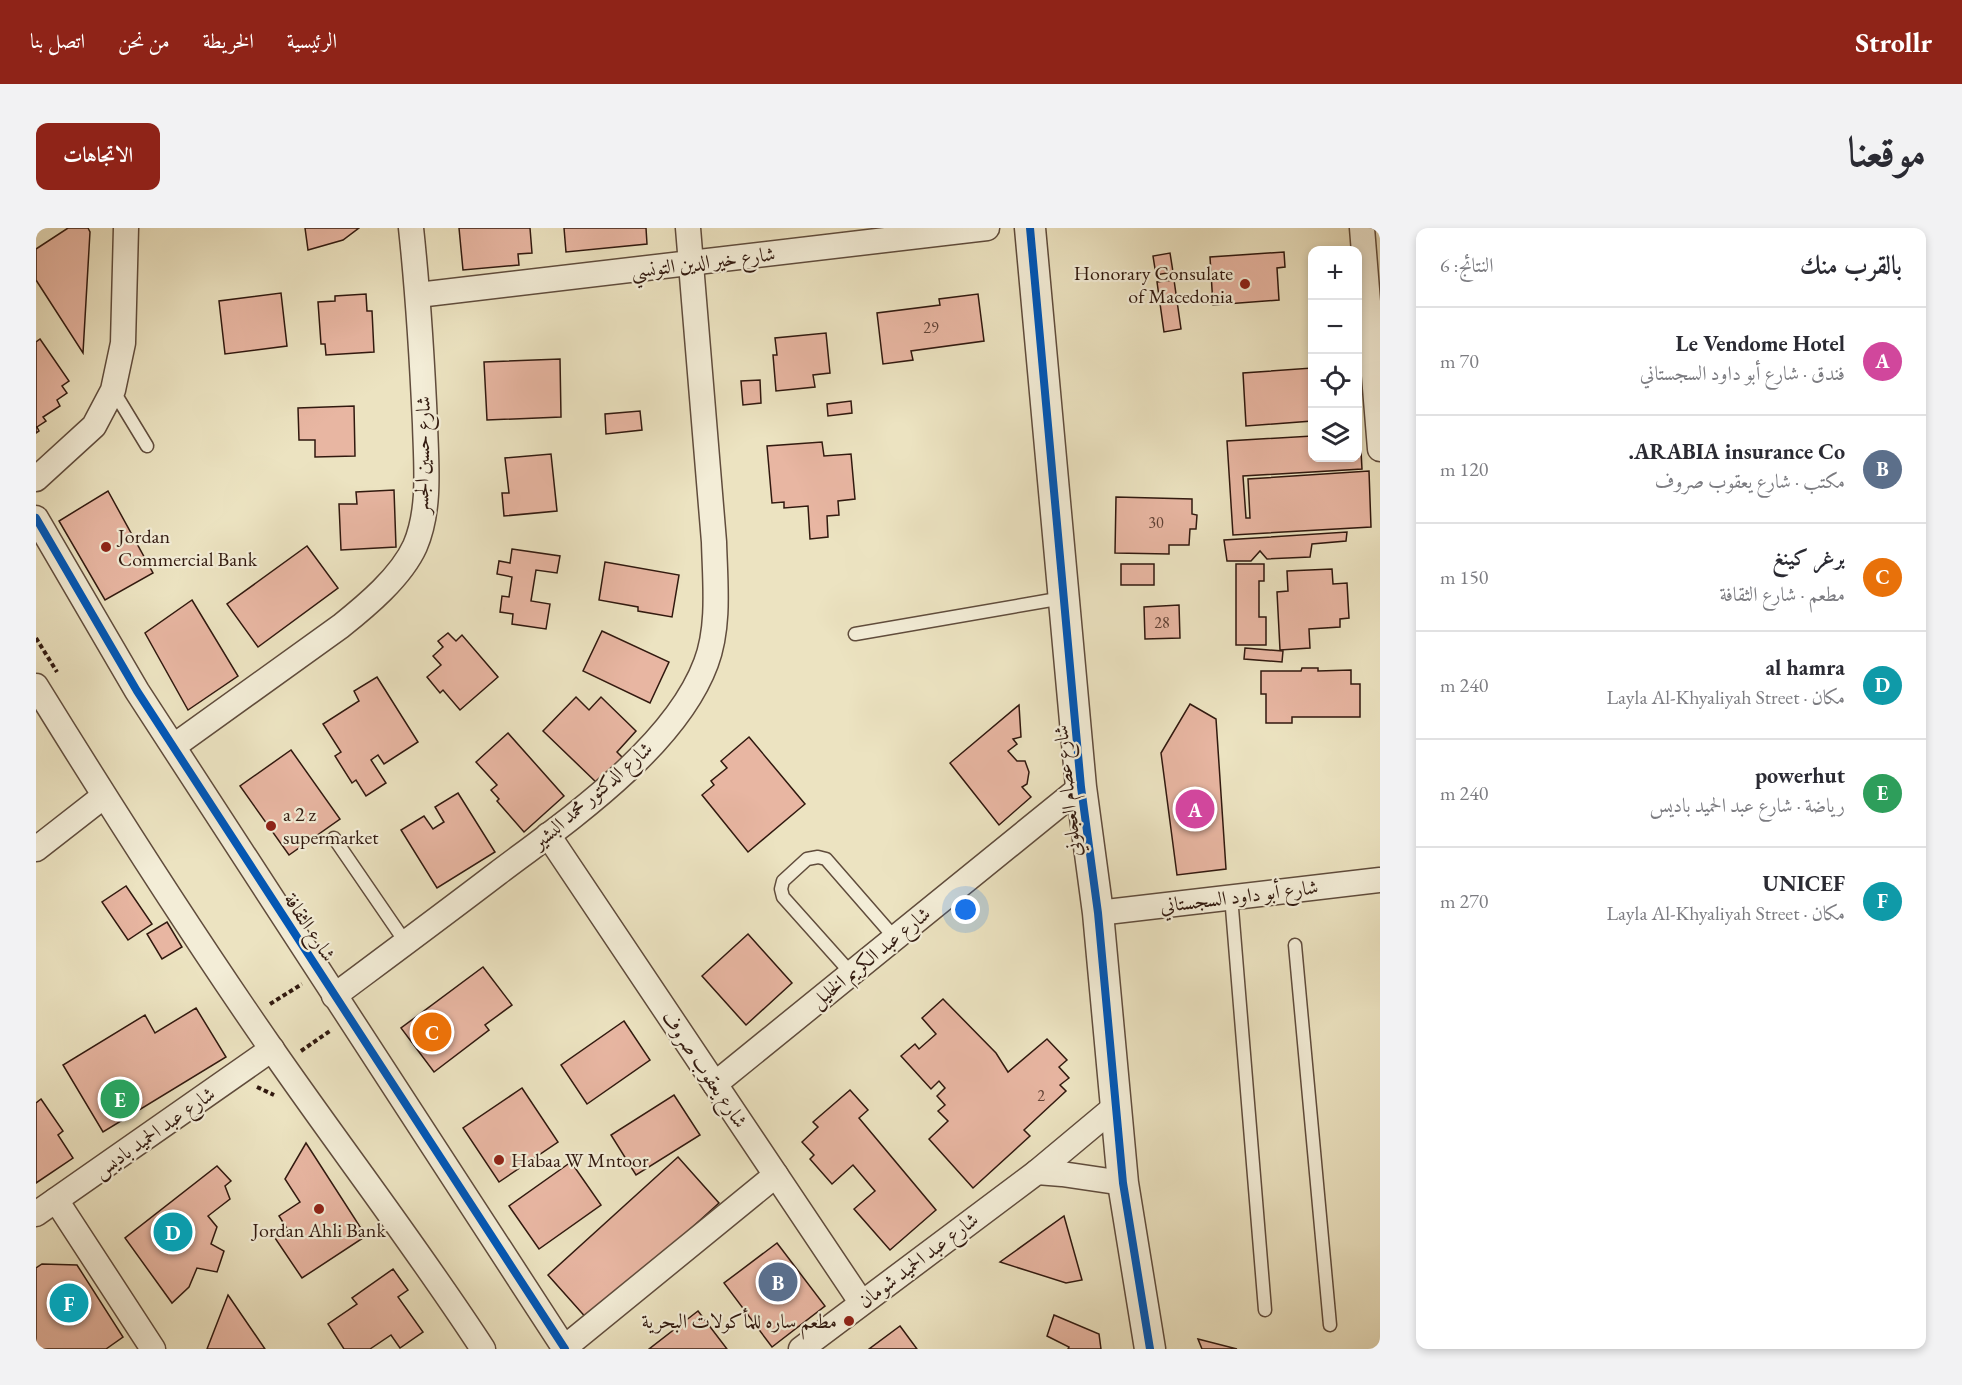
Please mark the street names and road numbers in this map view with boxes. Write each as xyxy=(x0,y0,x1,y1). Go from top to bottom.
street label: شارع خير الدين التونسي xyxy=(629,240,777,290)
street label: شارع حسين الجسر xyxy=(408,396,441,516)
street label: شارع عصام العجلوني xyxy=(1047,723,1092,858)
street label: شارع الدكتور محمد البشير xyxy=(525,735,661,860)
street label: شارع أبو داود السجستاني xyxy=(1158,872,1320,924)
street label: شارع الثقافة xyxy=(274,888,342,969)
street label: شارع عبد الكريم الخليل xyxy=(804,900,939,1017)
street label: شارع يعقوب صروف xyxy=(652,1005,754,1136)
street label: شارع عبد الحميد باديس xyxy=(88,1080,223,1188)
street label: شارع عبد الحميد شومان xyxy=(853,1206,986,1318)

